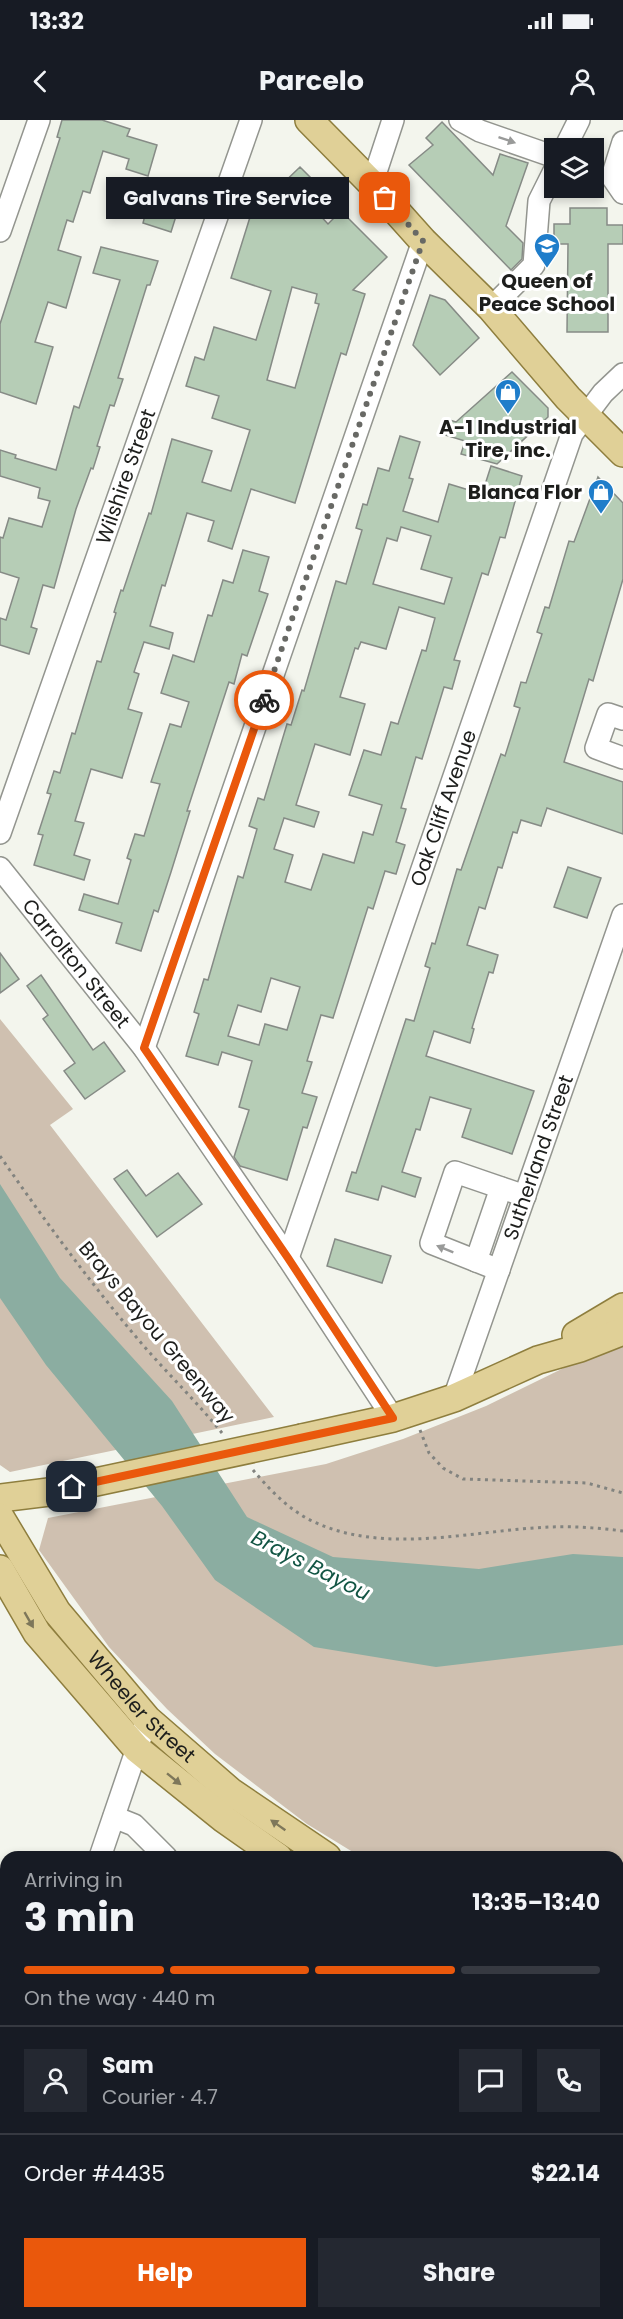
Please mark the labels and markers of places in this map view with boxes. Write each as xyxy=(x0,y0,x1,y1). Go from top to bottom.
pin xyxy=(359,172,410,223)
callout: Galvans Tire Service xyxy=(106,177,349,219)
school or university icon: Queen of Peace School xyxy=(532,231,562,269)
place label: Queen of Peace School xyxy=(479,267,615,318)
shop icon: A-1 Industrial Tire, inc. xyxy=(493,377,523,415)
place label: A-1 Industrial Tire, inc. xyxy=(439,413,577,464)
shop icon: Blanca Flor xyxy=(586,477,616,515)
place label: Blanca Flor xyxy=(468,478,582,506)
pin xyxy=(46,1461,97,1512)

